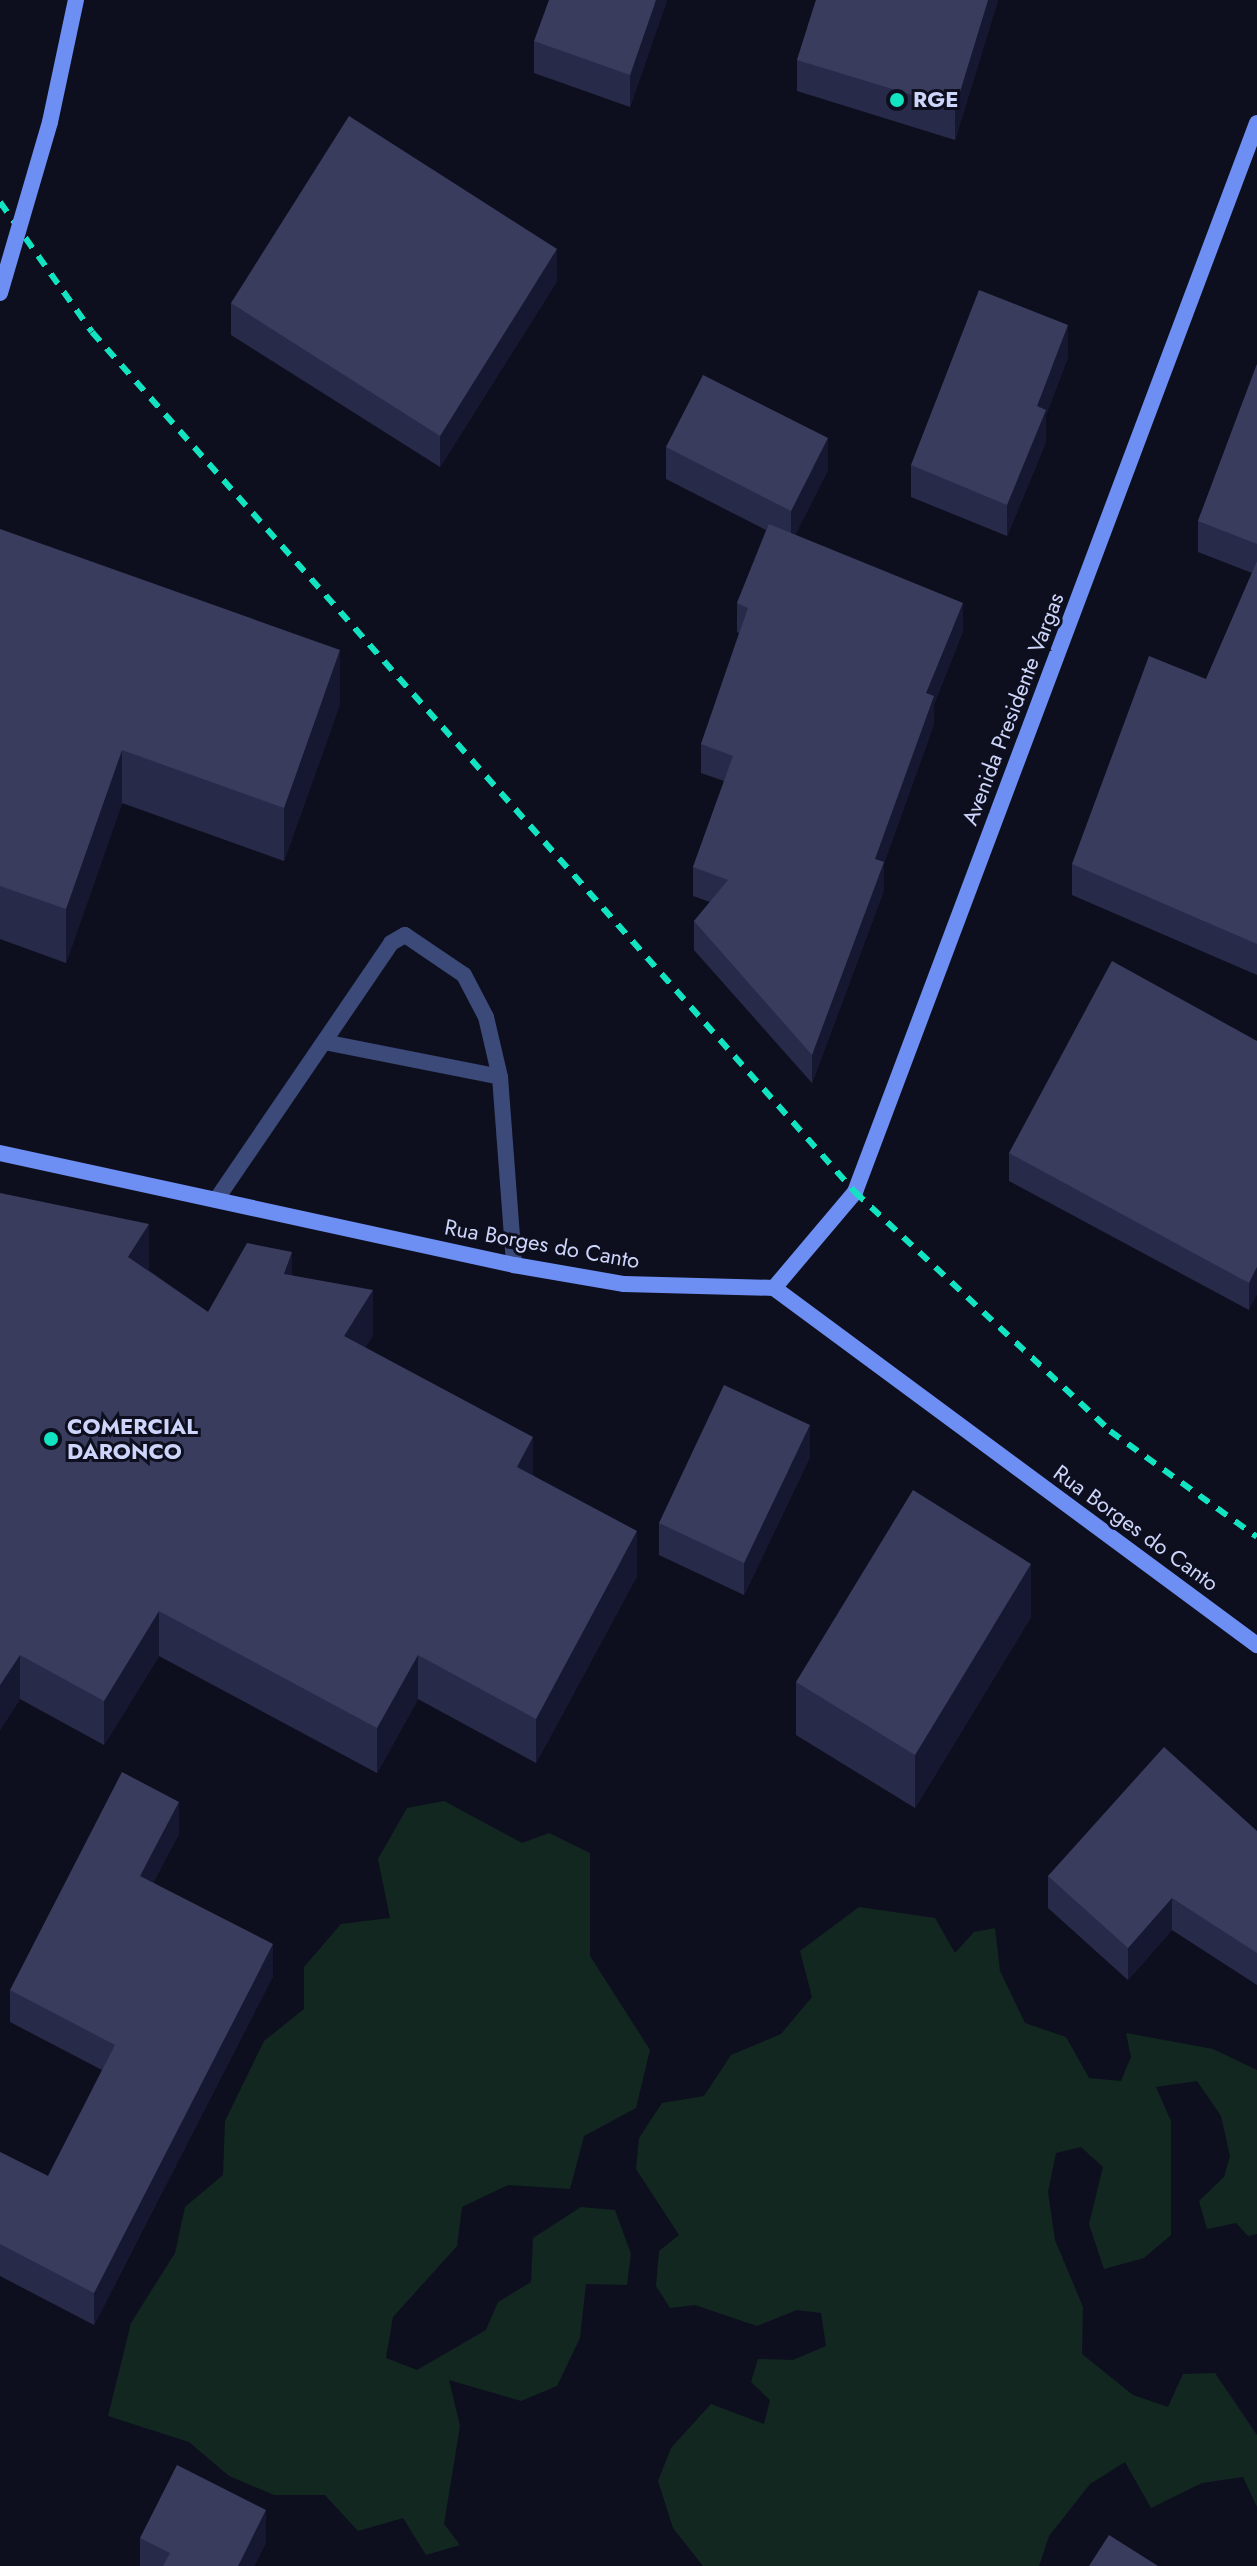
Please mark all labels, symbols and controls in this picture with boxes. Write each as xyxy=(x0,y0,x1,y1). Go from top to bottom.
place label: RGE xyxy=(913,87,958,113)
marker: RGE xyxy=(888,91,906,109)
street label: Avenida Presidente Vargas xyxy=(956,589,1070,829)
street label: Rua Borges do Canto xyxy=(442,1214,642,1274)
place label: COMERCIAL DARONCO xyxy=(67,1413,198,1464)
marker: COMERCIAL DARONCO xyxy=(42,1430,60,1448)
street label: Rua Borges do Canto xyxy=(1048,1459,1224,1597)

